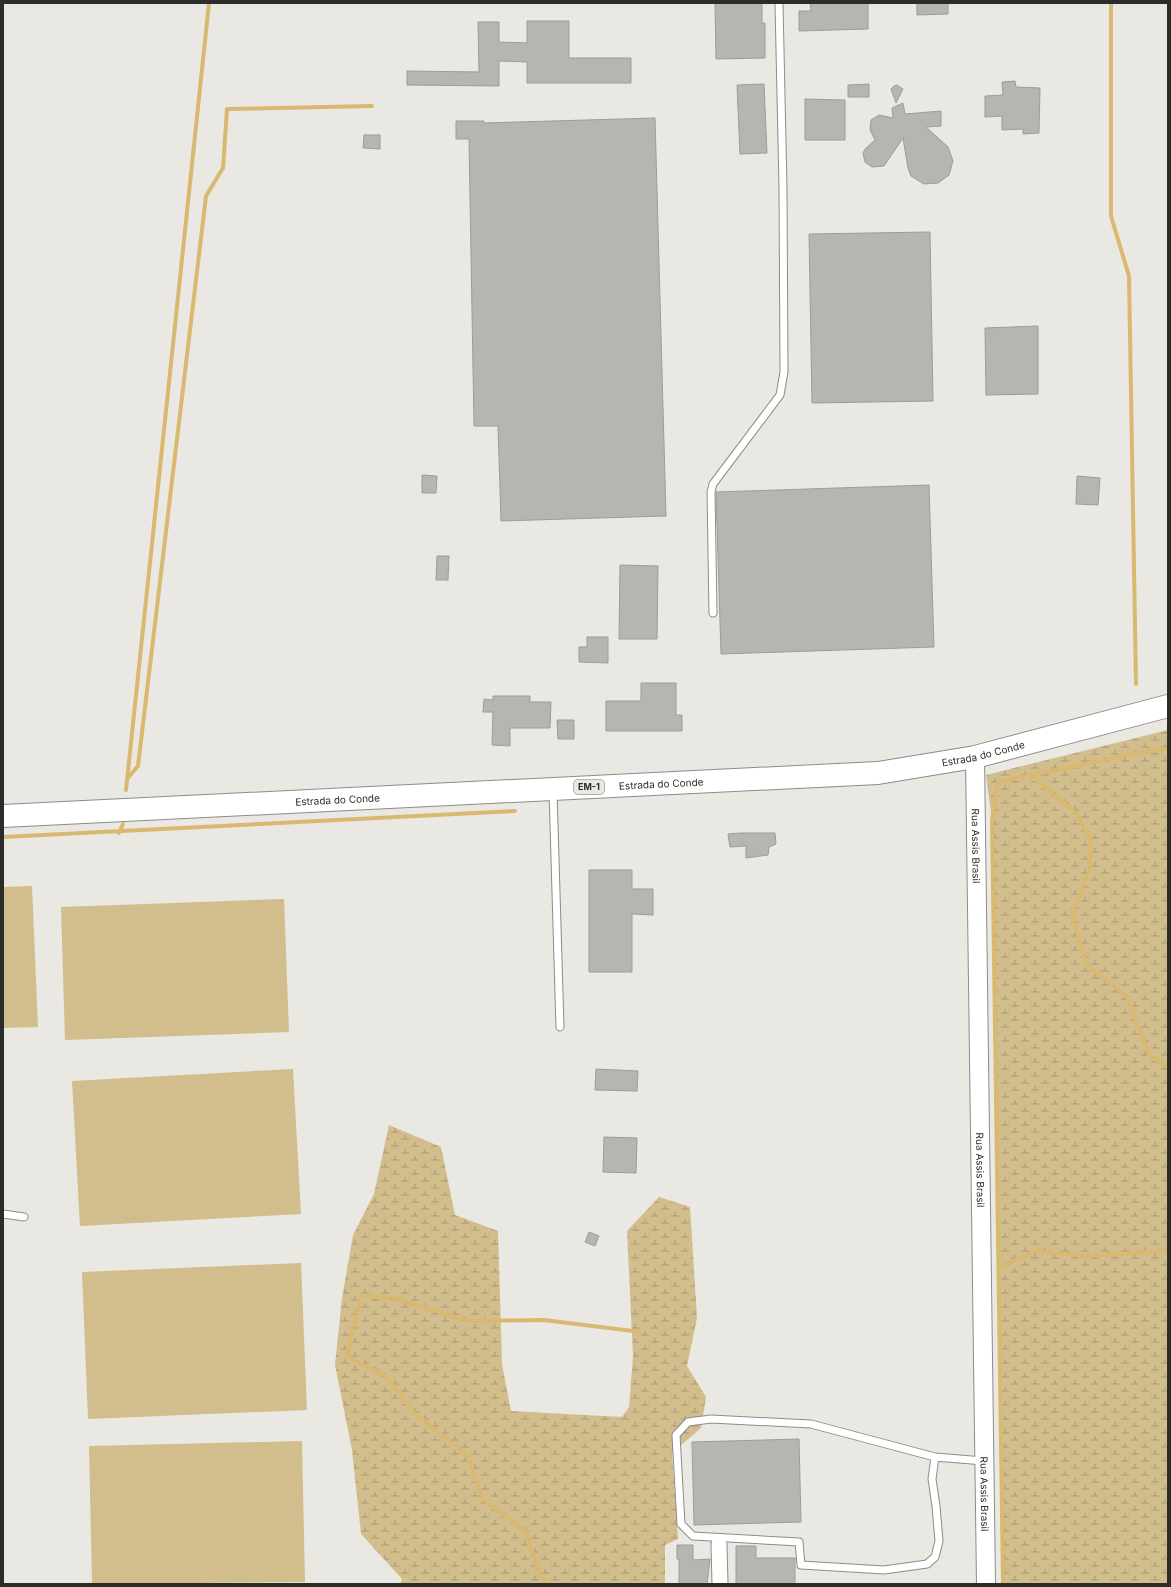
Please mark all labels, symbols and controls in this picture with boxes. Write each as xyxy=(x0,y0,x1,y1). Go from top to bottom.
street label: Estrada do Conde xyxy=(941,738,1026,768)
street label: Estrada do Conde xyxy=(619,776,704,792)
road number: EM-1 xyxy=(574,780,604,794)
street label: Estrada do Conde xyxy=(295,791,380,808)
street label: Rua Assis Brasil xyxy=(970,808,983,883)
street label: Rua Assis Brasil xyxy=(974,1132,987,1207)
street label: Rua Assis Brasil xyxy=(978,1456,991,1531)

